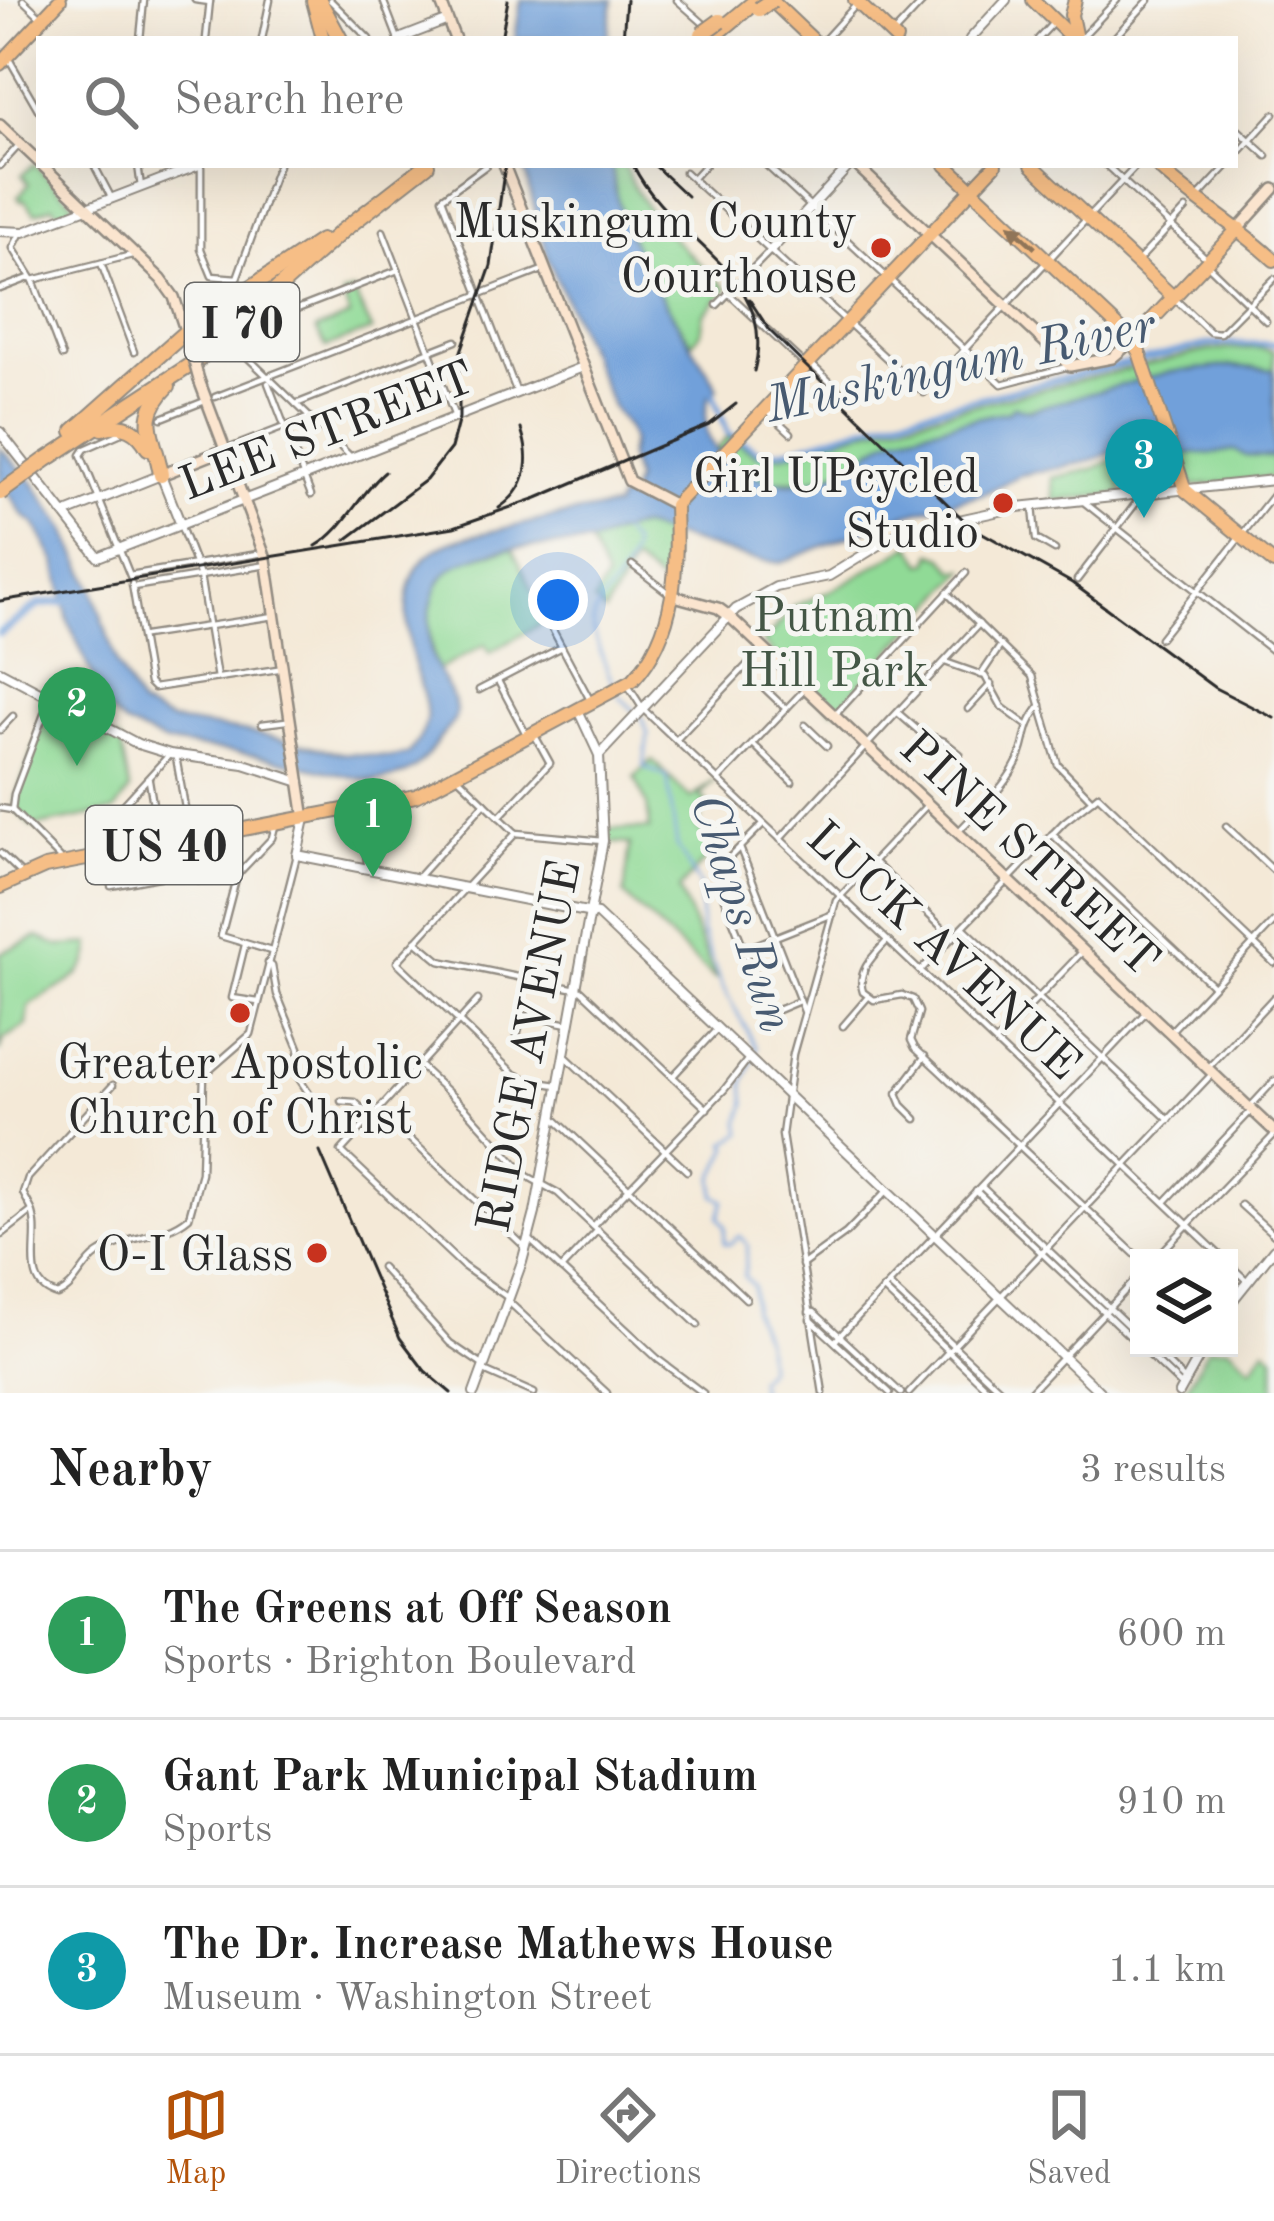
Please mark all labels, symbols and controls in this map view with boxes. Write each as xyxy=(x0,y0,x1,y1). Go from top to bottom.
search box xyxy=(36,36,1238,168)
icon: search xyxy=(78,69,144,135)
text: Search here xyxy=(174,79,404,124)
place label: Muskingum County Courthouse xyxy=(454,200,857,303)
one-way arrow xyxy=(1008,223,1037,251)
marker: Muskingum County Courthouse xyxy=(868,235,894,261)
road number: I 70 xyxy=(185,283,299,361)
water label: Muskingum River xyxy=(760,301,1162,435)
street label: LEE STREET xyxy=(174,355,481,511)
pin: 3 xyxy=(1105,419,1183,518)
place label: Girl UPcycled Studio xyxy=(693,455,979,558)
marker: Girl UPcycled Studio xyxy=(990,490,1016,516)
your location xyxy=(528,570,588,630)
park label: Putnam Hill Park xyxy=(739,594,929,697)
pin: 2 xyxy=(38,667,116,766)
street label: PINE STREET xyxy=(890,723,1167,986)
pin: 1 xyxy=(334,778,412,877)
water label: Chaps Run xyxy=(679,788,800,1038)
road number: US 40 xyxy=(86,806,242,884)
street label: LUCK AVENUE xyxy=(797,814,1088,1090)
street label: RIDGE AVENUE xyxy=(471,856,591,1237)
marker: Greater Apostolic Church of Christ xyxy=(227,1000,253,1026)
place label: Greater Apostolic Church of Christ xyxy=(57,1041,423,1144)
place label: O-I Glass xyxy=(96,1233,293,1281)
marker: O-I Glass xyxy=(304,1240,330,1266)
map controls xyxy=(1130,1249,1238,1357)
button: layers xyxy=(1130,1249,1238,1357)
text: Nearby xyxy=(48,1446,213,1497)
text: 3 results xyxy=(1080,1451,1226,1490)
text: The Greens at Off Season xyxy=(162,1588,672,1633)
text: 1 xyxy=(76,1615,98,1654)
text: 600 m xyxy=(1116,1615,1226,1654)
text: Sports · Brighton Boulevard xyxy=(162,1643,636,1682)
text: Gant Park Municipal Stadium xyxy=(162,1756,758,1801)
text: 2 xyxy=(76,1783,98,1822)
text: 910 m xyxy=(1116,1783,1226,1822)
text: Sports xyxy=(162,1811,272,1850)
text: The Dr. Increase Mathews House xyxy=(162,1924,834,1969)
text: 3 xyxy=(76,1951,98,1990)
text: 1.1 km xyxy=(1108,1951,1226,1990)
text: Museum · Washington Street xyxy=(162,1979,652,2018)
tab: Map xyxy=(163,2082,229,2195)
tab: Directions xyxy=(555,2082,701,2195)
tab: Saved xyxy=(1027,2082,1111,2195)

